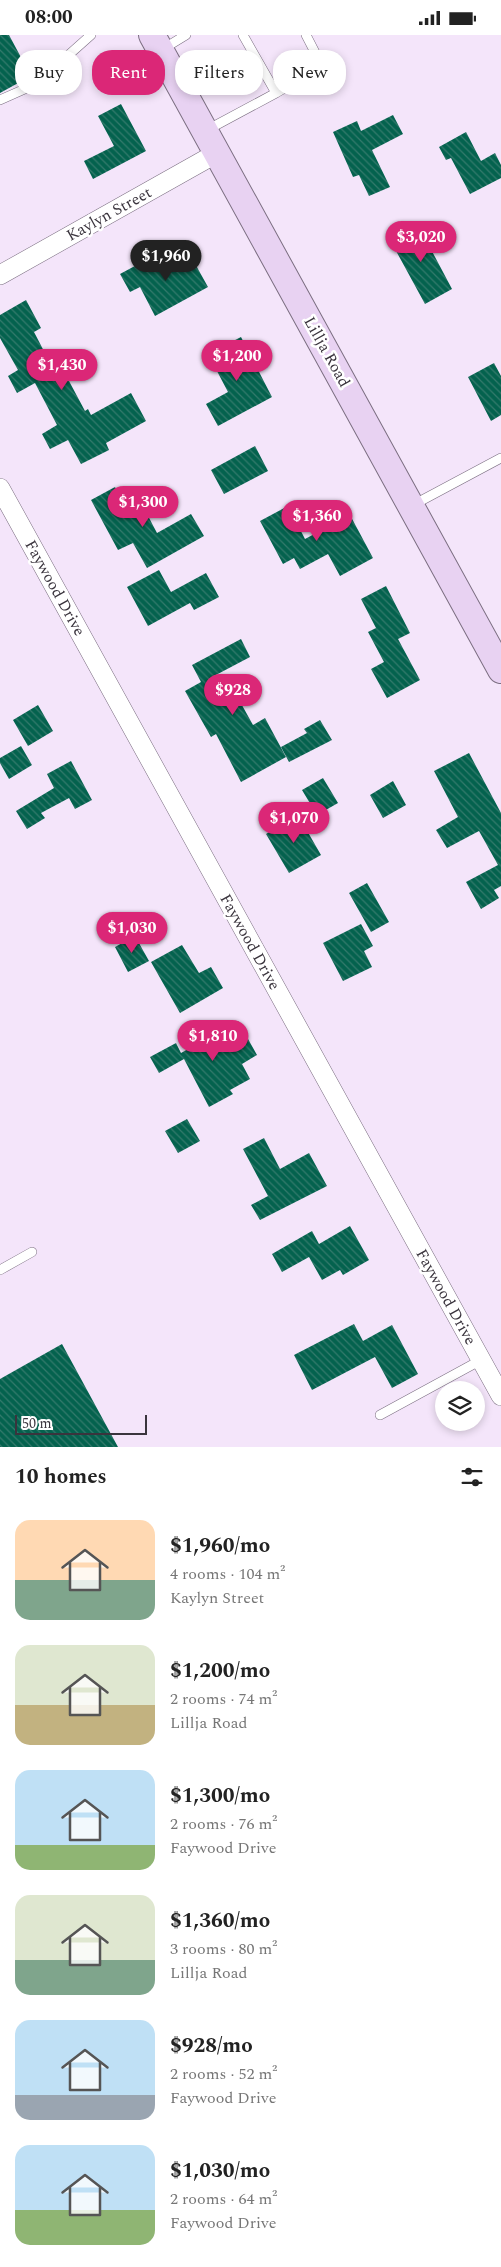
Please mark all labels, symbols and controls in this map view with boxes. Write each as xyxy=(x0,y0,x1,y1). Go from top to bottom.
text: 08:00 xyxy=(25,3,73,32)
chip: Buy xyxy=(15,50,82,95)
chip: Rent xyxy=(92,50,165,95)
chip: Filters xyxy=(175,50,263,95)
chip: New xyxy=(273,50,346,95)
street label: Kaylyn Street xyxy=(62,180,156,247)
pin: $3,020 xyxy=(380,221,462,263)
text: $3,020 xyxy=(396,225,446,249)
pin: $1,960 xyxy=(125,239,207,282)
text: $1,960 xyxy=(141,244,191,268)
street label: Lillja Road xyxy=(298,312,356,392)
pin: $1,200 xyxy=(196,339,278,382)
text: $1,200 xyxy=(212,344,262,368)
pin: $1,430 xyxy=(21,349,103,391)
text: $1,430 xyxy=(37,353,87,377)
pin: $1,300 xyxy=(102,485,184,528)
text: $1,300 xyxy=(118,490,168,514)
pin: $1,360 xyxy=(276,499,358,542)
text: $1,360 xyxy=(292,504,342,528)
street label: Faywood Drive xyxy=(19,536,91,640)
pin: $928 xyxy=(203,673,263,716)
text: $928 xyxy=(215,678,251,702)
pin: $1,070 xyxy=(253,801,335,844)
text: $1,070 xyxy=(269,806,319,830)
street label: Faywood Drive xyxy=(214,890,286,994)
pin: $1,030 xyxy=(91,911,173,954)
text: $1,030 xyxy=(107,916,157,940)
pin: $1,810 xyxy=(172,1019,254,1062)
text: $1,810 xyxy=(188,1024,238,1048)
street label: Faywood Drive xyxy=(410,1245,482,1349)
map controls xyxy=(435,1381,485,1431)
button: layers xyxy=(435,1381,485,1431)
scale bar xyxy=(15,1412,148,1435)
text: 50 m xyxy=(22,1413,52,1434)
text: 10 homes xyxy=(15,1461,107,1493)
icon: filters xyxy=(458,1463,486,1491)
text: $1,960/mo xyxy=(170,1530,270,1562)
icon: home xyxy=(55,1540,115,1600)
text: 4 rooms · 104 m² xyxy=(170,1562,285,1586)
text: Kaylyn Street xyxy=(170,1586,264,1610)
text: $1,200/mo xyxy=(170,1655,270,1687)
icon: home xyxy=(55,1665,115,1725)
text: 2 rooms · 74 m² xyxy=(170,1687,277,1711)
text: Lillja Road xyxy=(170,1711,247,1735)
text: $1,300/mo xyxy=(170,1780,270,1812)
icon: home xyxy=(55,1790,115,1850)
text: 2 rooms · 76 m² xyxy=(170,1812,277,1836)
text: Faywood Drive xyxy=(170,1836,277,1860)
text: $1,360/mo xyxy=(170,1905,270,1937)
icon: home xyxy=(55,1915,115,1975)
text: 3 rooms · 80 m² xyxy=(170,1937,277,1961)
text: Lillja Road xyxy=(170,1961,247,1985)
text: $928/mo xyxy=(170,2030,253,2062)
icon: home xyxy=(55,2040,115,2100)
text: 2 rooms · 52 m² xyxy=(170,2062,277,2086)
text: Faywood Drive xyxy=(170,2086,277,2110)
text: $1,030/mo xyxy=(170,2155,270,2187)
icon: home xyxy=(55,2165,115,2225)
text: 2 rooms · 64 m² xyxy=(170,2187,277,2211)
text: Faywood Drive xyxy=(170,2211,277,2235)

